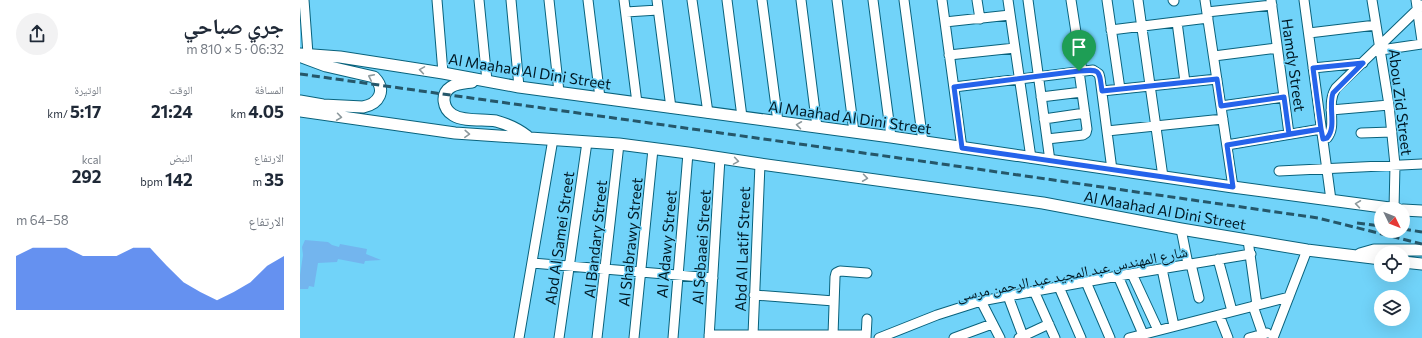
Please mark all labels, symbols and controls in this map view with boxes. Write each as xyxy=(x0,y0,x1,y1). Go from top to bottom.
text: جري صباحي xyxy=(183,12,284,39)
button: share xyxy=(16,13,58,55)
street label: Hamdy Street xyxy=(1279,17,1309,113)
pin xyxy=(1062,30,1096,71)
icon: arrive xyxy=(1068,36,1090,58)
text: 06:32 · 5 × 810 m xyxy=(186,41,284,57)
street label: Abou Zid Street xyxy=(1386,48,1416,156)
street label: Al Maahad Al Dini Street xyxy=(447,49,613,93)
one-way arrow xyxy=(418,66,425,75)
one-way arrow xyxy=(368,74,375,82)
text: الوتيرة xyxy=(75,83,101,96)
text: الوقت xyxy=(169,83,193,96)
text: المسافة xyxy=(255,83,284,96)
street label: Al Maahad Al Dini Street xyxy=(767,97,933,137)
text: 5:17 xyxy=(70,101,101,122)
text: 21:24 xyxy=(151,101,193,122)
text: 4.05 xyxy=(248,101,284,122)
text: /km xyxy=(47,107,70,120)
text: km xyxy=(230,107,248,120)
one-way arrow xyxy=(335,112,342,121)
one-way arrow xyxy=(796,121,802,130)
one-way arrow xyxy=(464,129,470,138)
text: النبض xyxy=(169,151,193,164)
text: الارتفاع xyxy=(254,151,284,164)
text: kcal xyxy=(82,153,101,166)
one-way arrow xyxy=(733,156,739,165)
text: 292 xyxy=(72,166,101,187)
text: 142 xyxy=(165,169,193,190)
text: 35 xyxy=(264,169,284,190)
street label: Abd Al Samei Street xyxy=(541,170,577,306)
one-way arrow xyxy=(862,173,868,182)
text: bpm xyxy=(140,175,165,188)
text: m xyxy=(252,175,264,188)
street label: Al Shabrawy Street xyxy=(614,177,646,307)
street label: Al Bandary Street xyxy=(580,179,610,299)
street label: Abd Al Latif Street xyxy=(731,186,753,312)
street label: Al Maahad Al Dini Street xyxy=(1082,187,1248,233)
street label: Al Adawy Street xyxy=(652,189,680,299)
street label: Al Sebaaei Street xyxy=(688,189,714,305)
one-way arrow xyxy=(1355,200,1361,209)
north arrow xyxy=(1374,202,1410,238)
map controls xyxy=(1374,202,1410,326)
text: 58–64 m xyxy=(16,212,69,228)
text: الارتفاع xyxy=(249,213,284,229)
street label: شارع المهندس عبد المجيد عبد الرحمن مرسى xyxy=(955,242,1190,306)
button: locate xyxy=(1374,246,1410,282)
button: layers xyxy=(1374,290,1410,326)

